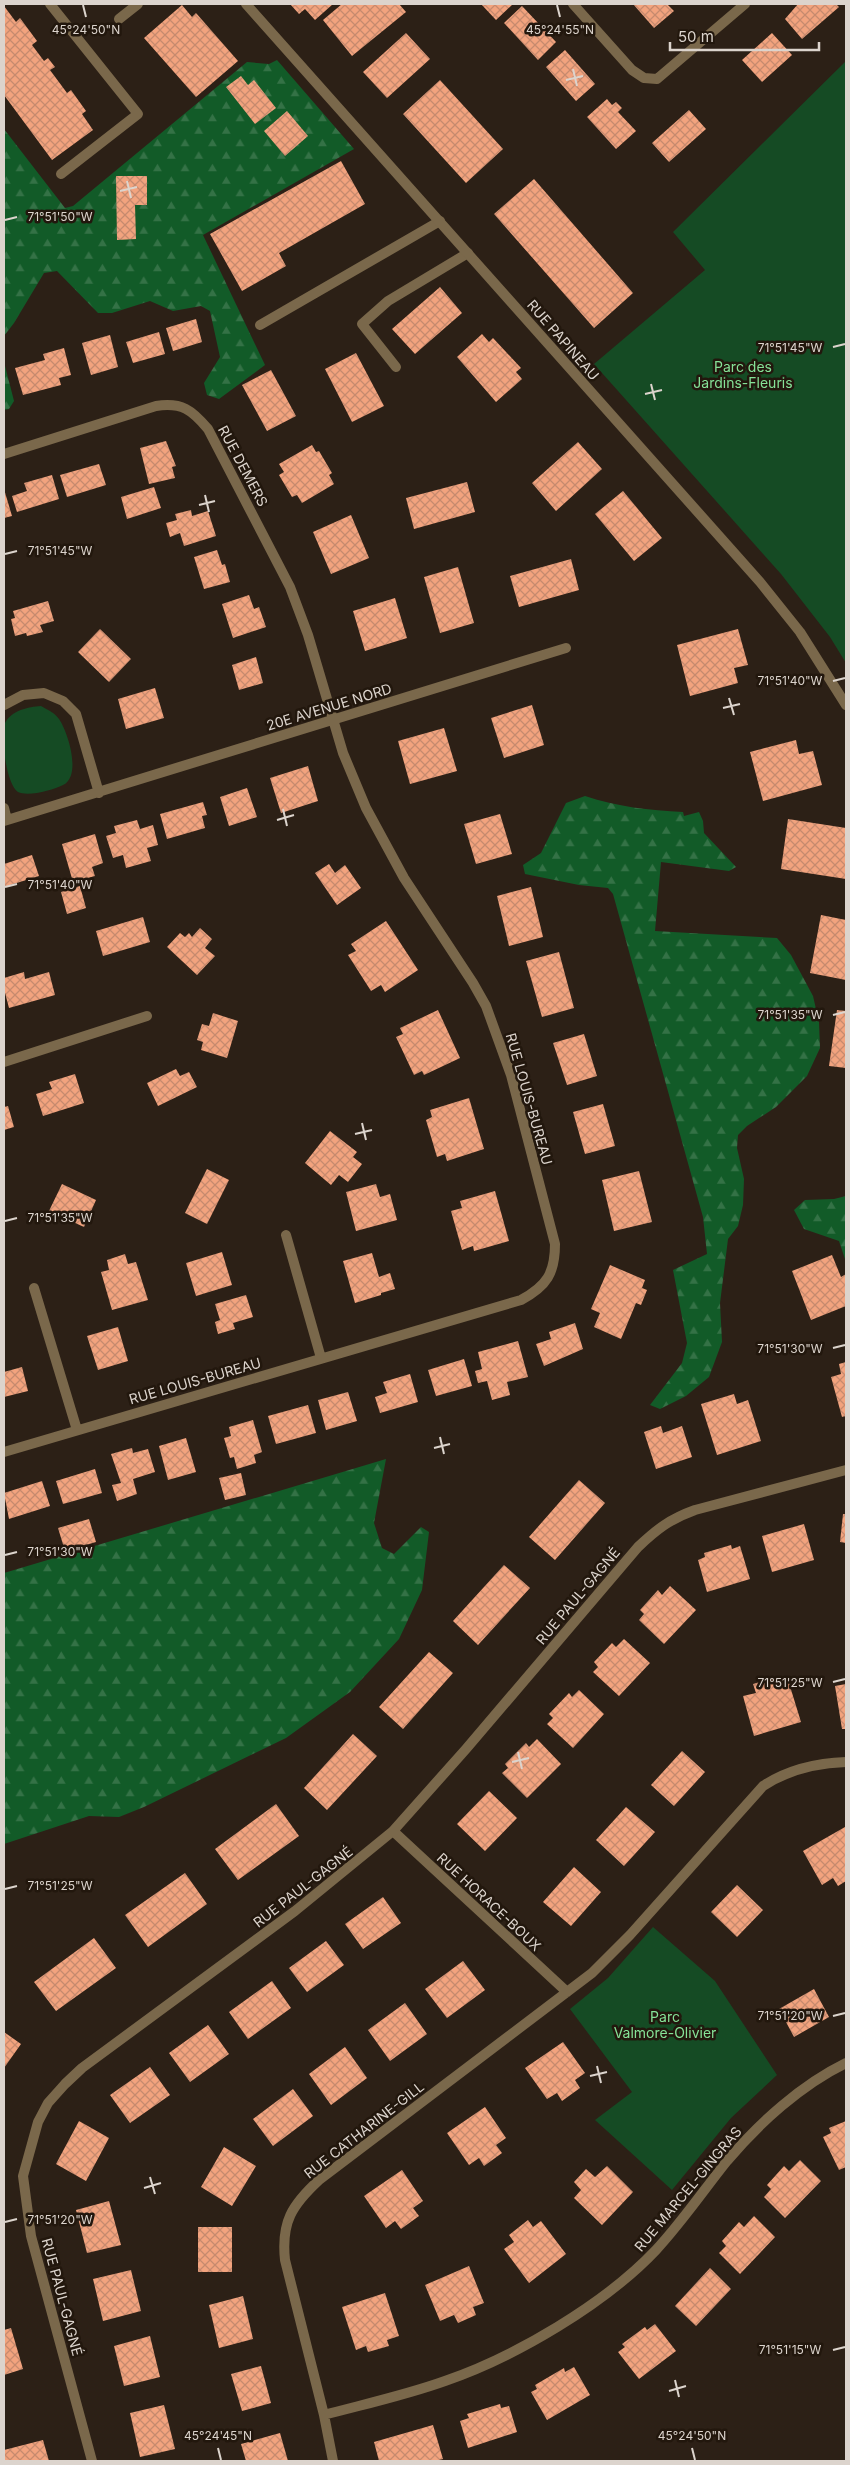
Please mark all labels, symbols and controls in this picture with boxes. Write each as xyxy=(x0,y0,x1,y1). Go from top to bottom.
scale bar xyxy=(670,20,819,52)
text: 45°24'50"N xyxy=(52,22,120,37)
text: 45°24'55"N xyxy=(526,22,594,37)
text: 50 m xyxy=(678,27,714,46)
text: 71°51'50"W xyxy=(27,209,93,224)
street label: RUE PAPINEAU xyxy=(524,296,603,383)
text: 71°51'45"W xyxy=(758,340,822,355)
park label: Parc des Jardins-Fleuris xyxy=(693,358,793,391)
street label: RUE DEMERS xyxy=(215,422,272,509)
text: 71°51'45"W xyxy=(28,543,92,558)
text: 71°51'40"W xyxy=(758,673,823,688)
street label: 20E AVENUE NORD xyxy=(264,679,394,734)
text: 71°51'40"W xyxy=(28,877,93,892)
text: 71°51'35"W xyxy=(757,1007,823,1022)
street label: RUE LOUIS-BUREAU xyxy=(503,1031,556,1167)
text: 71°51'35"W xyxy=(27,1210,93,1225)
text: 71°51'30"W xyxy=(757,1341,823,1356)
street label: RUE LOUIS-BUREAU xyxy=(127,1354,263,1407)
text: 71°51'30"W xyxy=(27,1544,93,1559)
street label: RUE PAUL-GAGNÉ xyxy=(532,1544,623,1648)
text: 71°51'25"W xyxy=(758,1675,823,1690)
street label: RUE PAUL-GAGNÉ xyxy=(250,1843,356,1931)
street label: RUE HORACE-BOUX xyxy=(434,1849,545,1955)
text: 71°51'25"W xyxy=(28,1878,93,1893)
park label: Parc Valmore-Olivier xyxy=(614,2008,716,2041)
text: 71°51'20"W xyxy=(757,2008,823,2023)
street label: RUE CATHARINE-GILL xyxy=(300,2077,427,2182)
street label: RUE MARCEL-GINGRAS xyxy=(630,2123,745,2255)
text: 71°51'20"W xyxy=(27,2212,93,2227)
street label: RUE PAUL-GAGNÉ xyxy=(39,2236,86,2358)
text: 71°51'15"W xyxy=(759,2342,821,2357)
text: 45°24'45"N xyxy=(184,2428,252,2443)
text: 45°24'50"N xyxy=(658,2428,726,2443)

